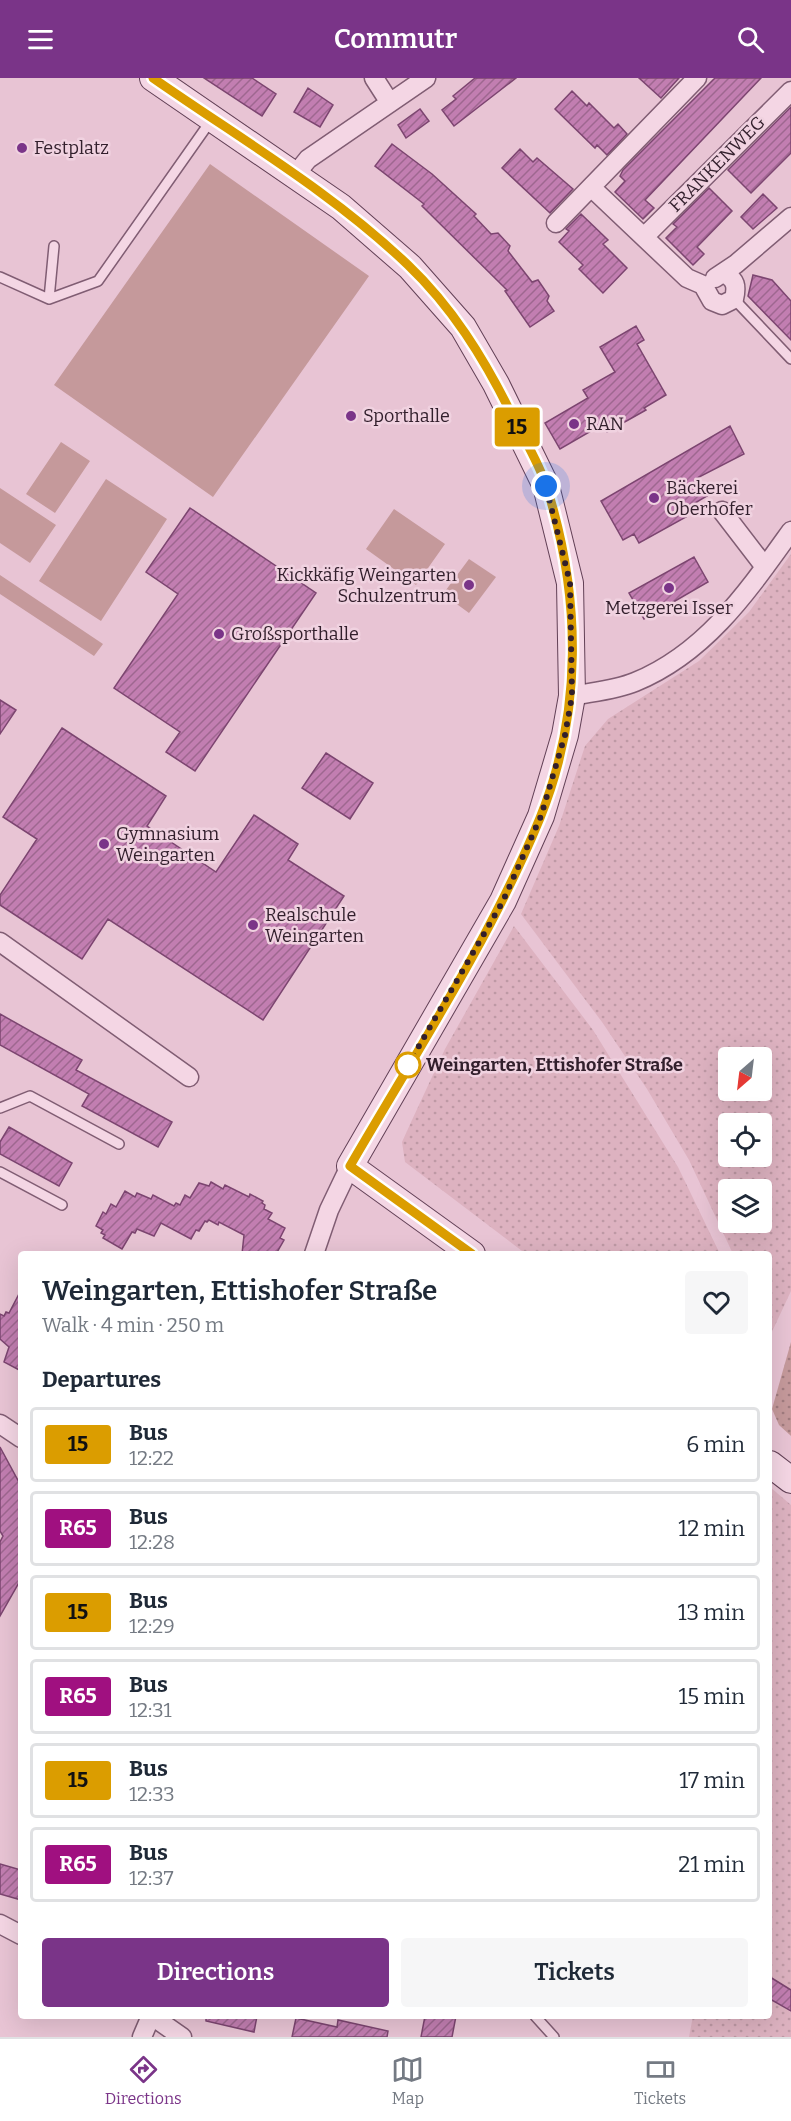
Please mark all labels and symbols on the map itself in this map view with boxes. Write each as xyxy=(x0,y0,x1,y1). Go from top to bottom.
street label: FRANKENWEG xyxy=(664,111,770,217)
place label: Festplatz xyxy=(34,137,109,159)
marker: Festplatz xyxy=(15,141,29,155)
place label: Sporthalle xyxy=(363,405,450,427)
line badge: 15 xyxy=(490,408,544,446)
marker: Sporthalle xyxy=(344,409,358,423)
place label: RAN xyxy=(586,413,624,435)
marker: RAN xyxy=(567,417,581,431)
your location xyxy=(531,471,561,501)
place label: Bäckerei Oberhofer xyxy=(666,477,753,520)
marker: Bäckerei Oberhofer xyxy=(647,491,661,505)
place label: Kickkäfig Weingarten Schulzentrum xyxy=(276,564,458,607)
marker: Kickkäfig Weingarten Schulzentrum xyxy=(462,578,476,592)
marker: Metzgerei Isser xyxy=(662,581,676,595)
place label: Metzgerei Isser xyxy=(605,597,733,619)
place label: Großsporthalle xyxy=(231,623,359,645)
marker: Großsporthalle xyxy=(212,627,226,641)
place label: Gymnasium Weingarten xyxy=(116,823,219,866)
marker: Gymnasium Weingarten xyxy=(97,837,111,851)
place label: Realschule Weingarten xyxy=(265,904,364,947)
marker: Realschule Weingarten xyxy=(246,918,260,932)
north arrow xyxy=(718,1047,772,1101)
marker: Weingarten, Ettishofer Straße xyxy=(395,1052,421,1078)
place label: Weingarten, Ettishofer Straße xyxy=(426,1054,683,1076)

